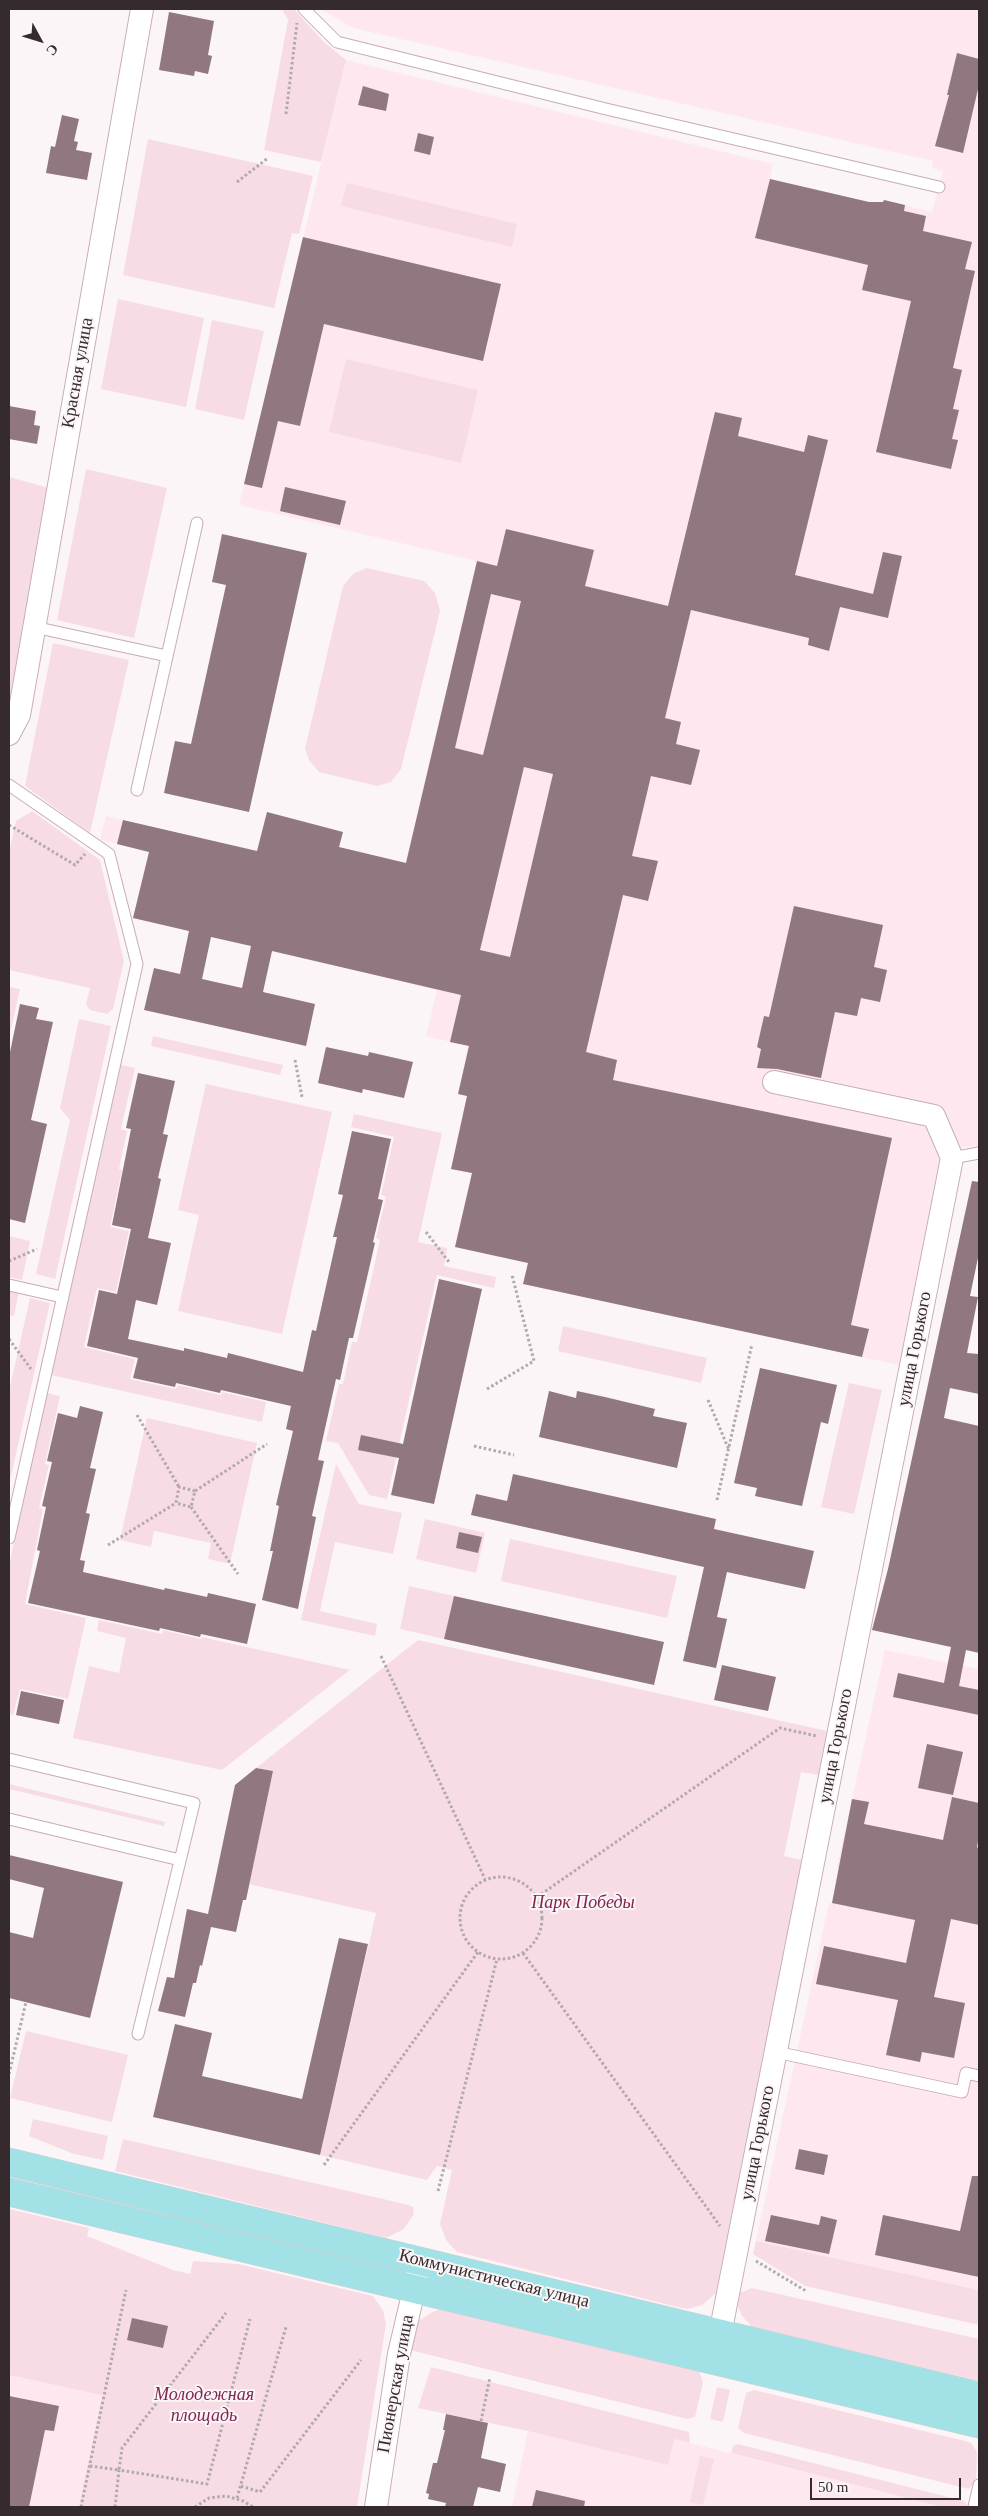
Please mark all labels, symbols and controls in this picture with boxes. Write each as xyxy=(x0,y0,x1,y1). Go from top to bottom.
north arrow xyxy=(15,15,65,65)
text: С xyxy=(43,41,61,58)
street label: Красная улица xyxy=(58,316,98,430)
street label: улица Горького xyxy=(893,1290,937,1408)
street label: улица Горького xyxy=(814,1687,858,1805)
park label: Парк Победы xyxy=(531,1892,635,1914)
street label: улица Горького xyxy=(736,2084,780,2202)
street label: Коммунистическая улица xyxy=(397,2245,591,2313)
street label: Пионерская улица xyxy=(373,2313,419,2455)
park label: Молодежная площадь xyxy=(154,2384,254,2426)
scale bar xyxy=(813,2468,964,2500)
text: 50 m xyxy=(818,2479,848,2495)

